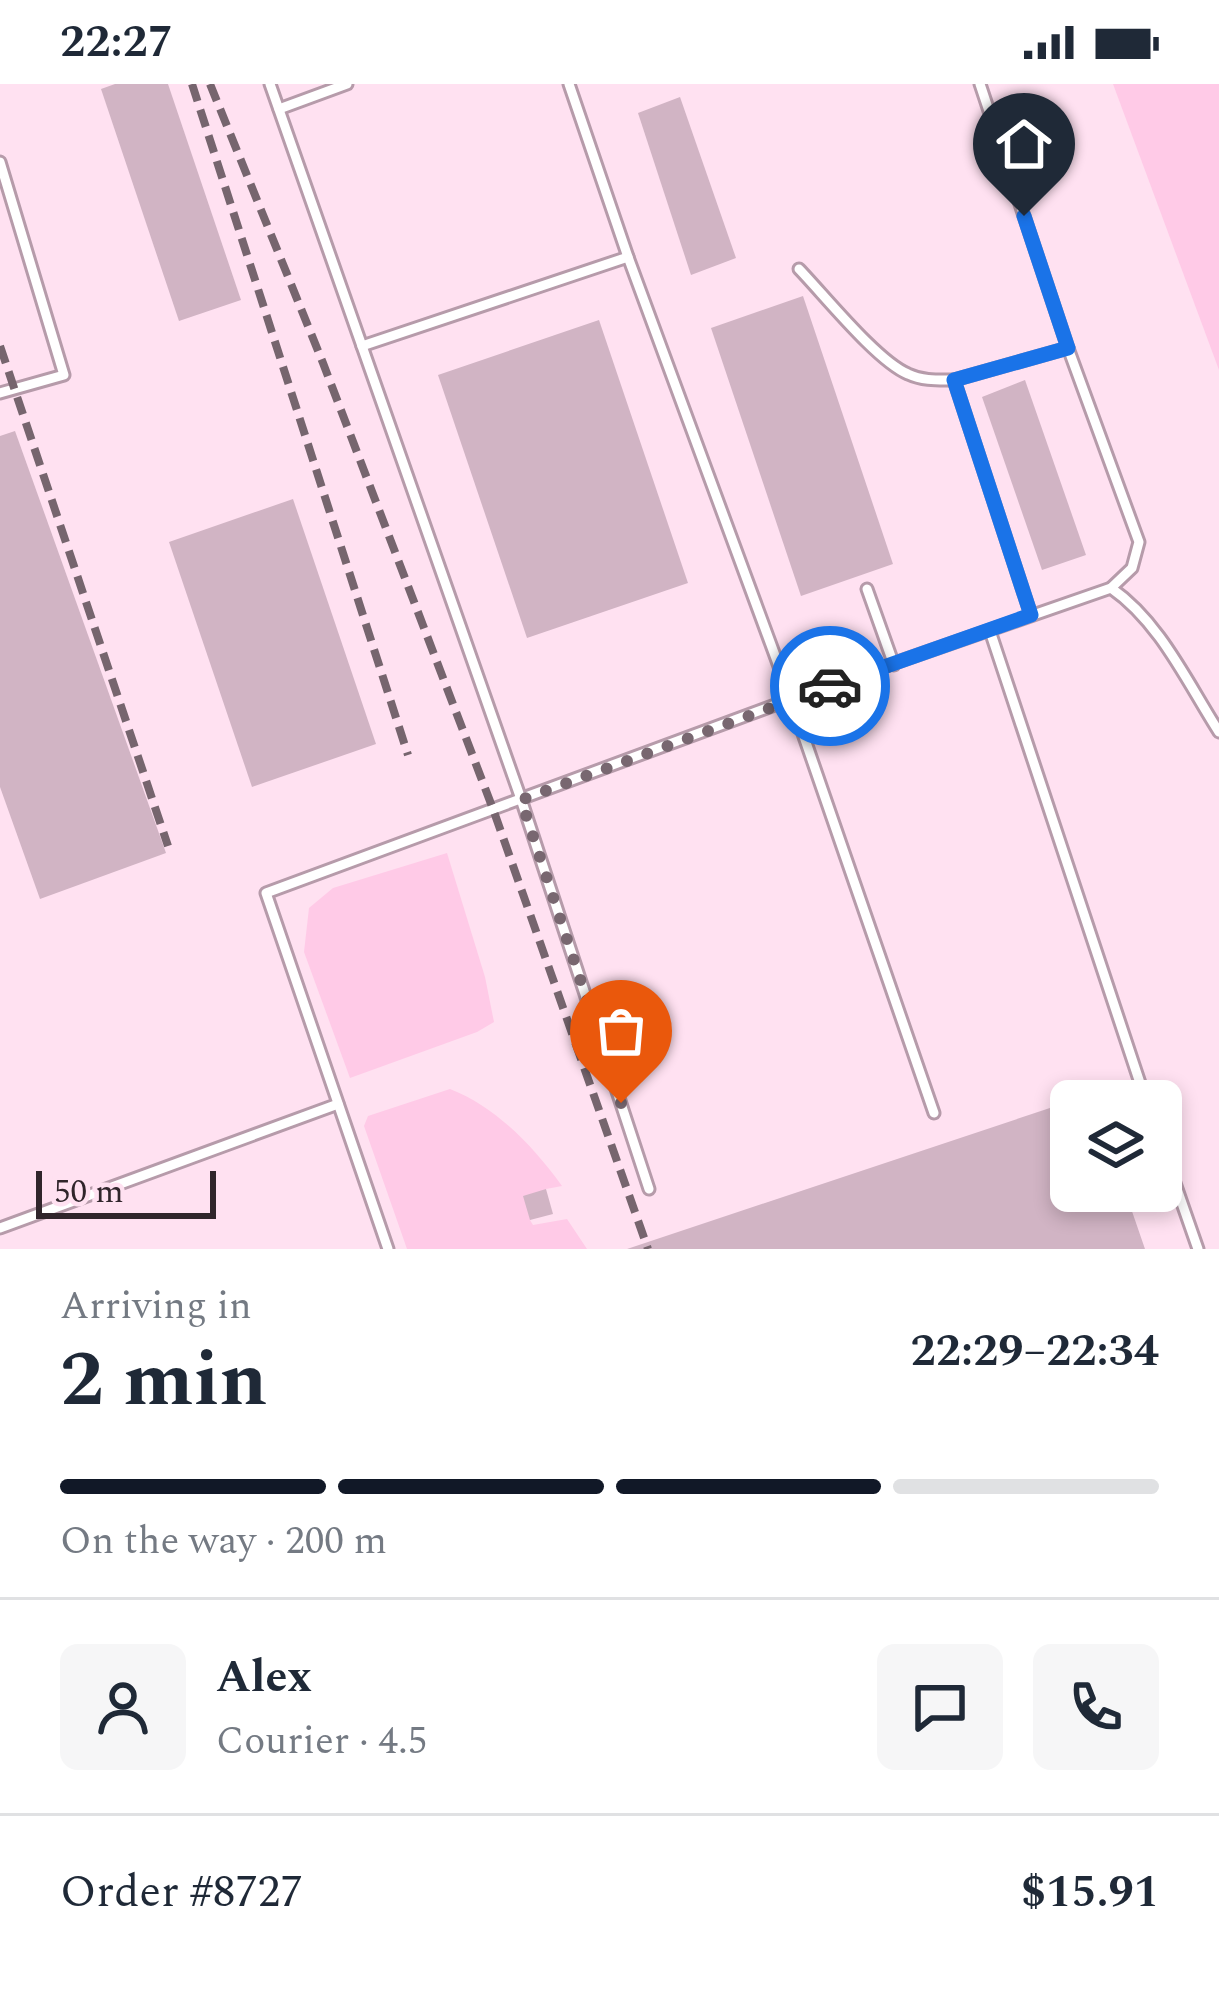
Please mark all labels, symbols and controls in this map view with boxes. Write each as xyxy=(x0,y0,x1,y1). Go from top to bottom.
text: 22:27 xyxy=(60,8,173,77)
pin xyxy=(973,93,1075,216)
icon: home xyxy=(991,111,1057,177)
courier xyxy=(770,626,890,746)
icon: car xyxy=(797,653,863,719)
pin xyxy=(570,980,672,1103)
icon: bag xyxy=(588,998,654,1064)
map controls xyxy=(1050,1080,1182,1212)
button: layers xyxy=(1050,1080,1182,1212)
scale bar xyxy=(36,1165,216,1218)
text: 50 m xyxy=(54,1167,124,1217)
text: Arriving in xyxy=(60,1277,252,1336)
text: 22:29–22:34 xyxy=(910,1317,1159,1386)
text: 2 min xyxy=(60,1321,268,1440)
text: On the way · 200 m xyxy=(60,1512,387,1571)
text: Alex xyxy=(216,1643,312,1712)
button: person xyxy=(60,1644,186,1770)
button: chat xyxy=(877,1644,1003,1770)
button: phone xyxy=(1033,1644,1159,1770)
text: Courier · 4.5 xyxy=(216,1712,427,1771)
text: Order #8727 xyxy=(60,1858,303,1927)
text: $15.91 xyxy=(1021,1858,1159,1927)

